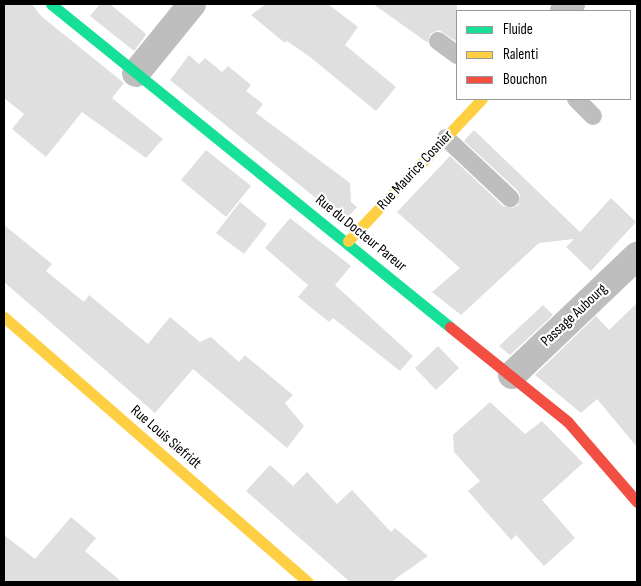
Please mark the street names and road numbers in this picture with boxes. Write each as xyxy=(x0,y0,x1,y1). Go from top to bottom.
street label: Rue Maurice Cosnier xyxy=(374,126,456,214)
street label: Rue du Docteur Pareur xyxy=(312,191,410,275)
street label: Passage Aubourg xyxy=(537,280,611,350)
street label: Rue Louis Siefridt xyxy=(127,401,205,473)

